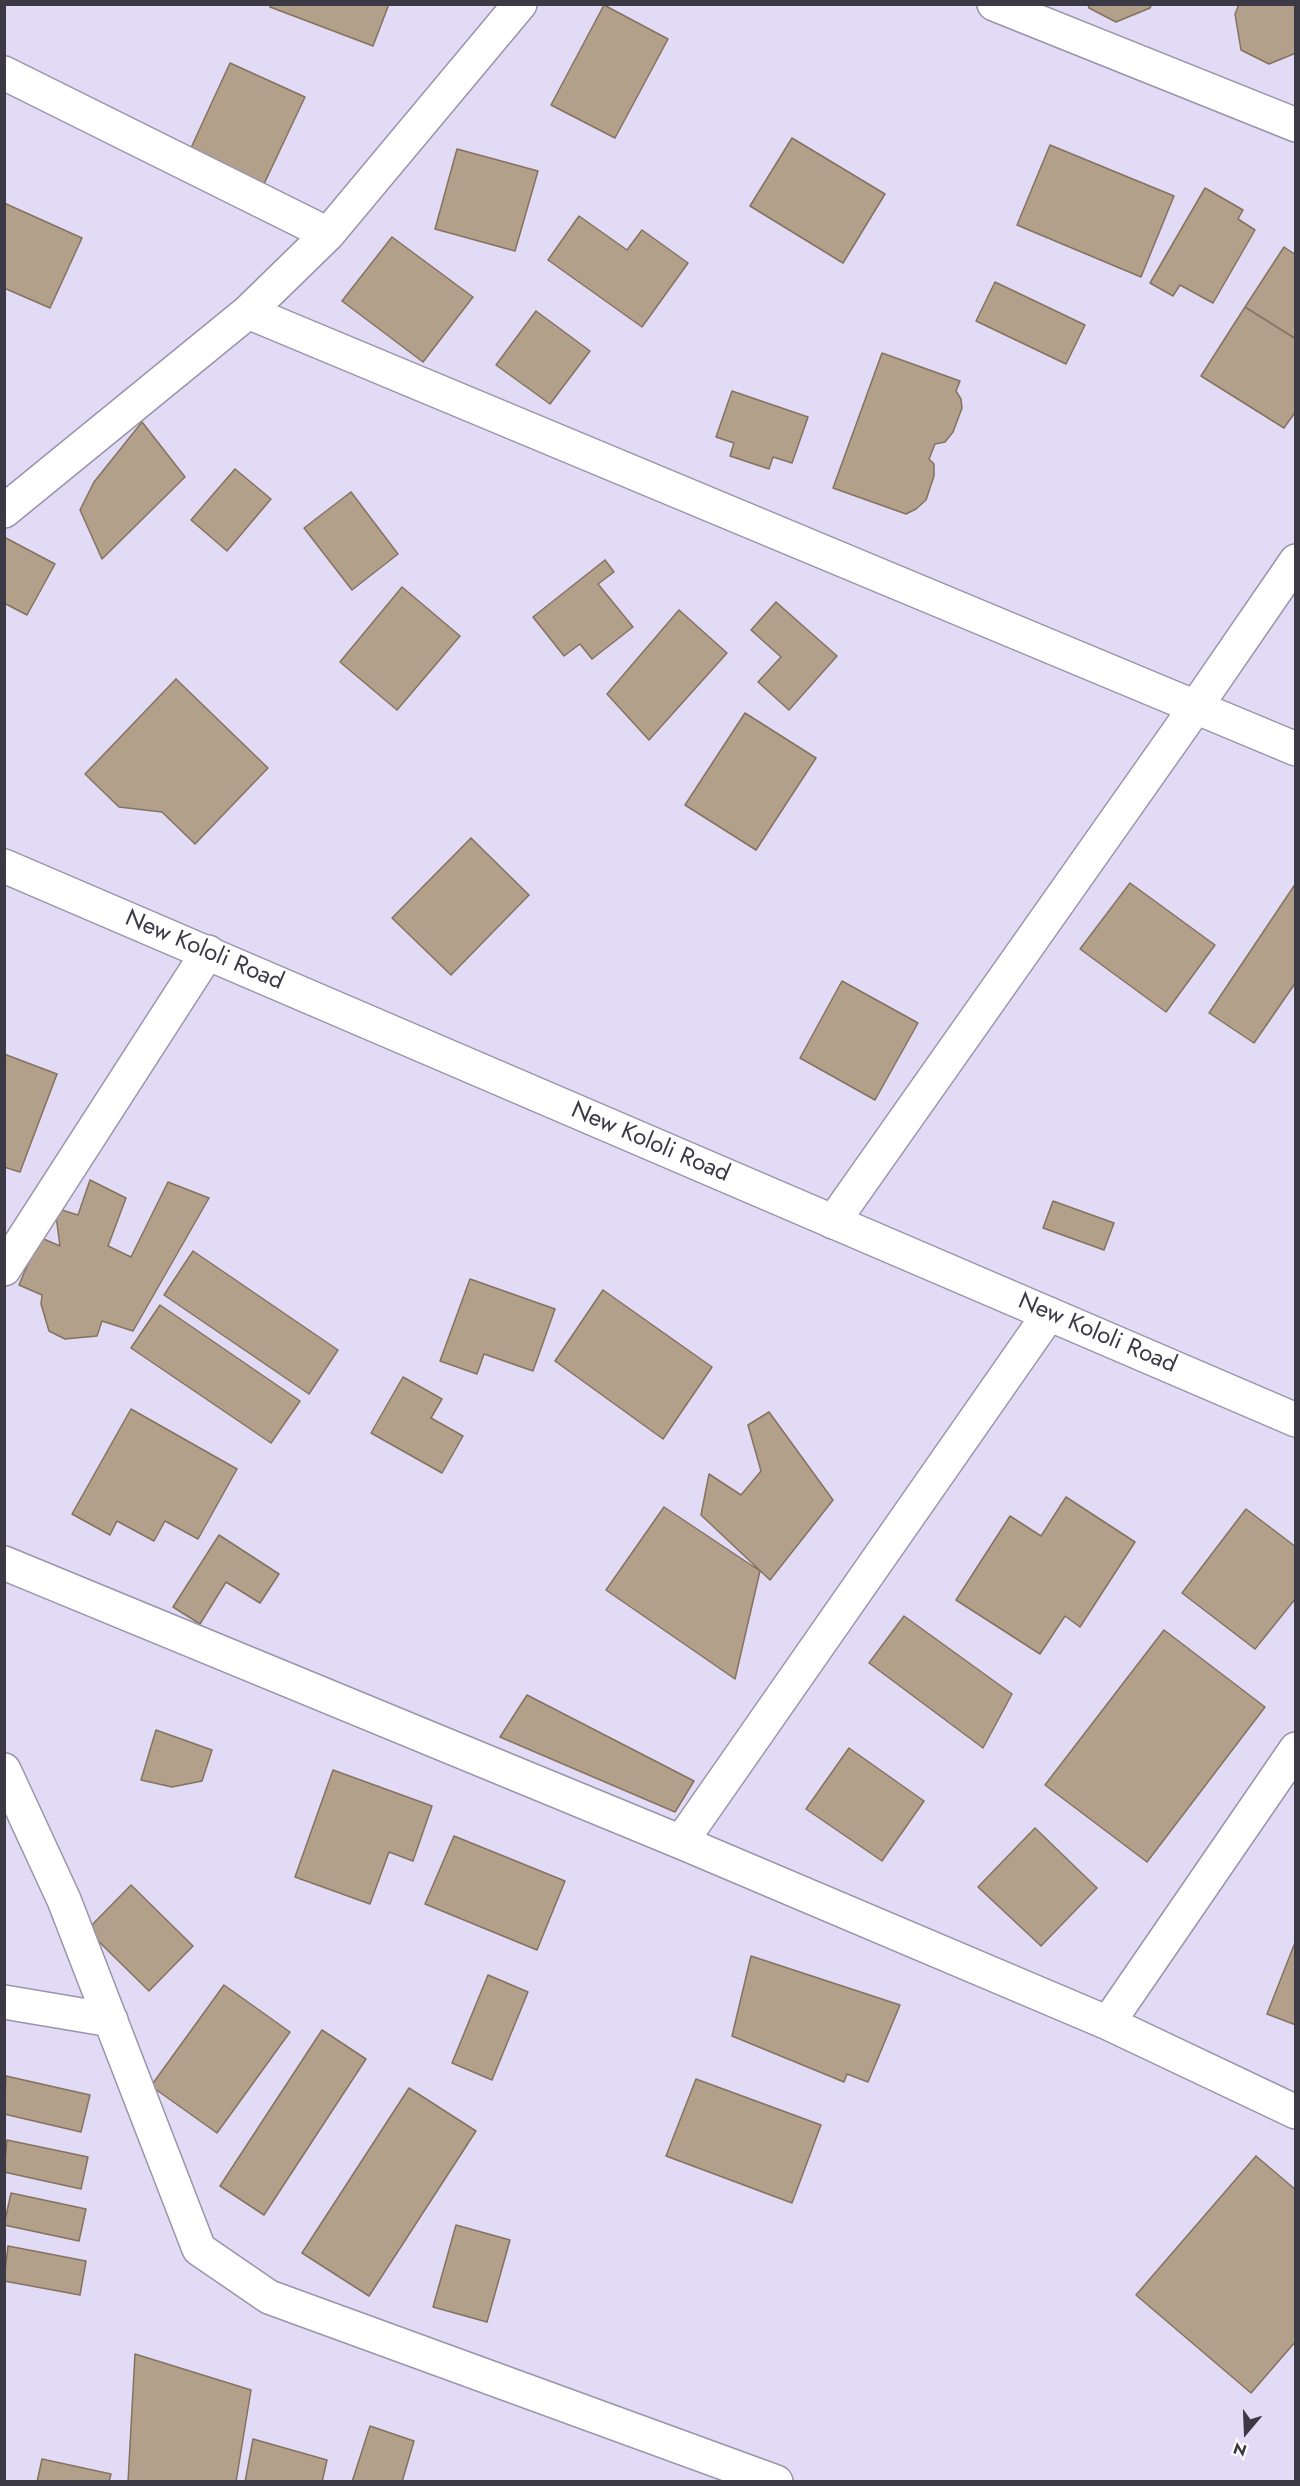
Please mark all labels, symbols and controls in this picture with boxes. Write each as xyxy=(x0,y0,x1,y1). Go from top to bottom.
street label: New Kololi Road xyxy=(120,905,288,997)
street label: New Kololi Road xyxy=(566,1097,734,1189)
street label: New Kololi Road xyxy=(1013,1288,1181,1380)
north arrow xyxy=(1216,2402,1276,2462)
text: N xyxy=(1230,2437,1250,2462)

